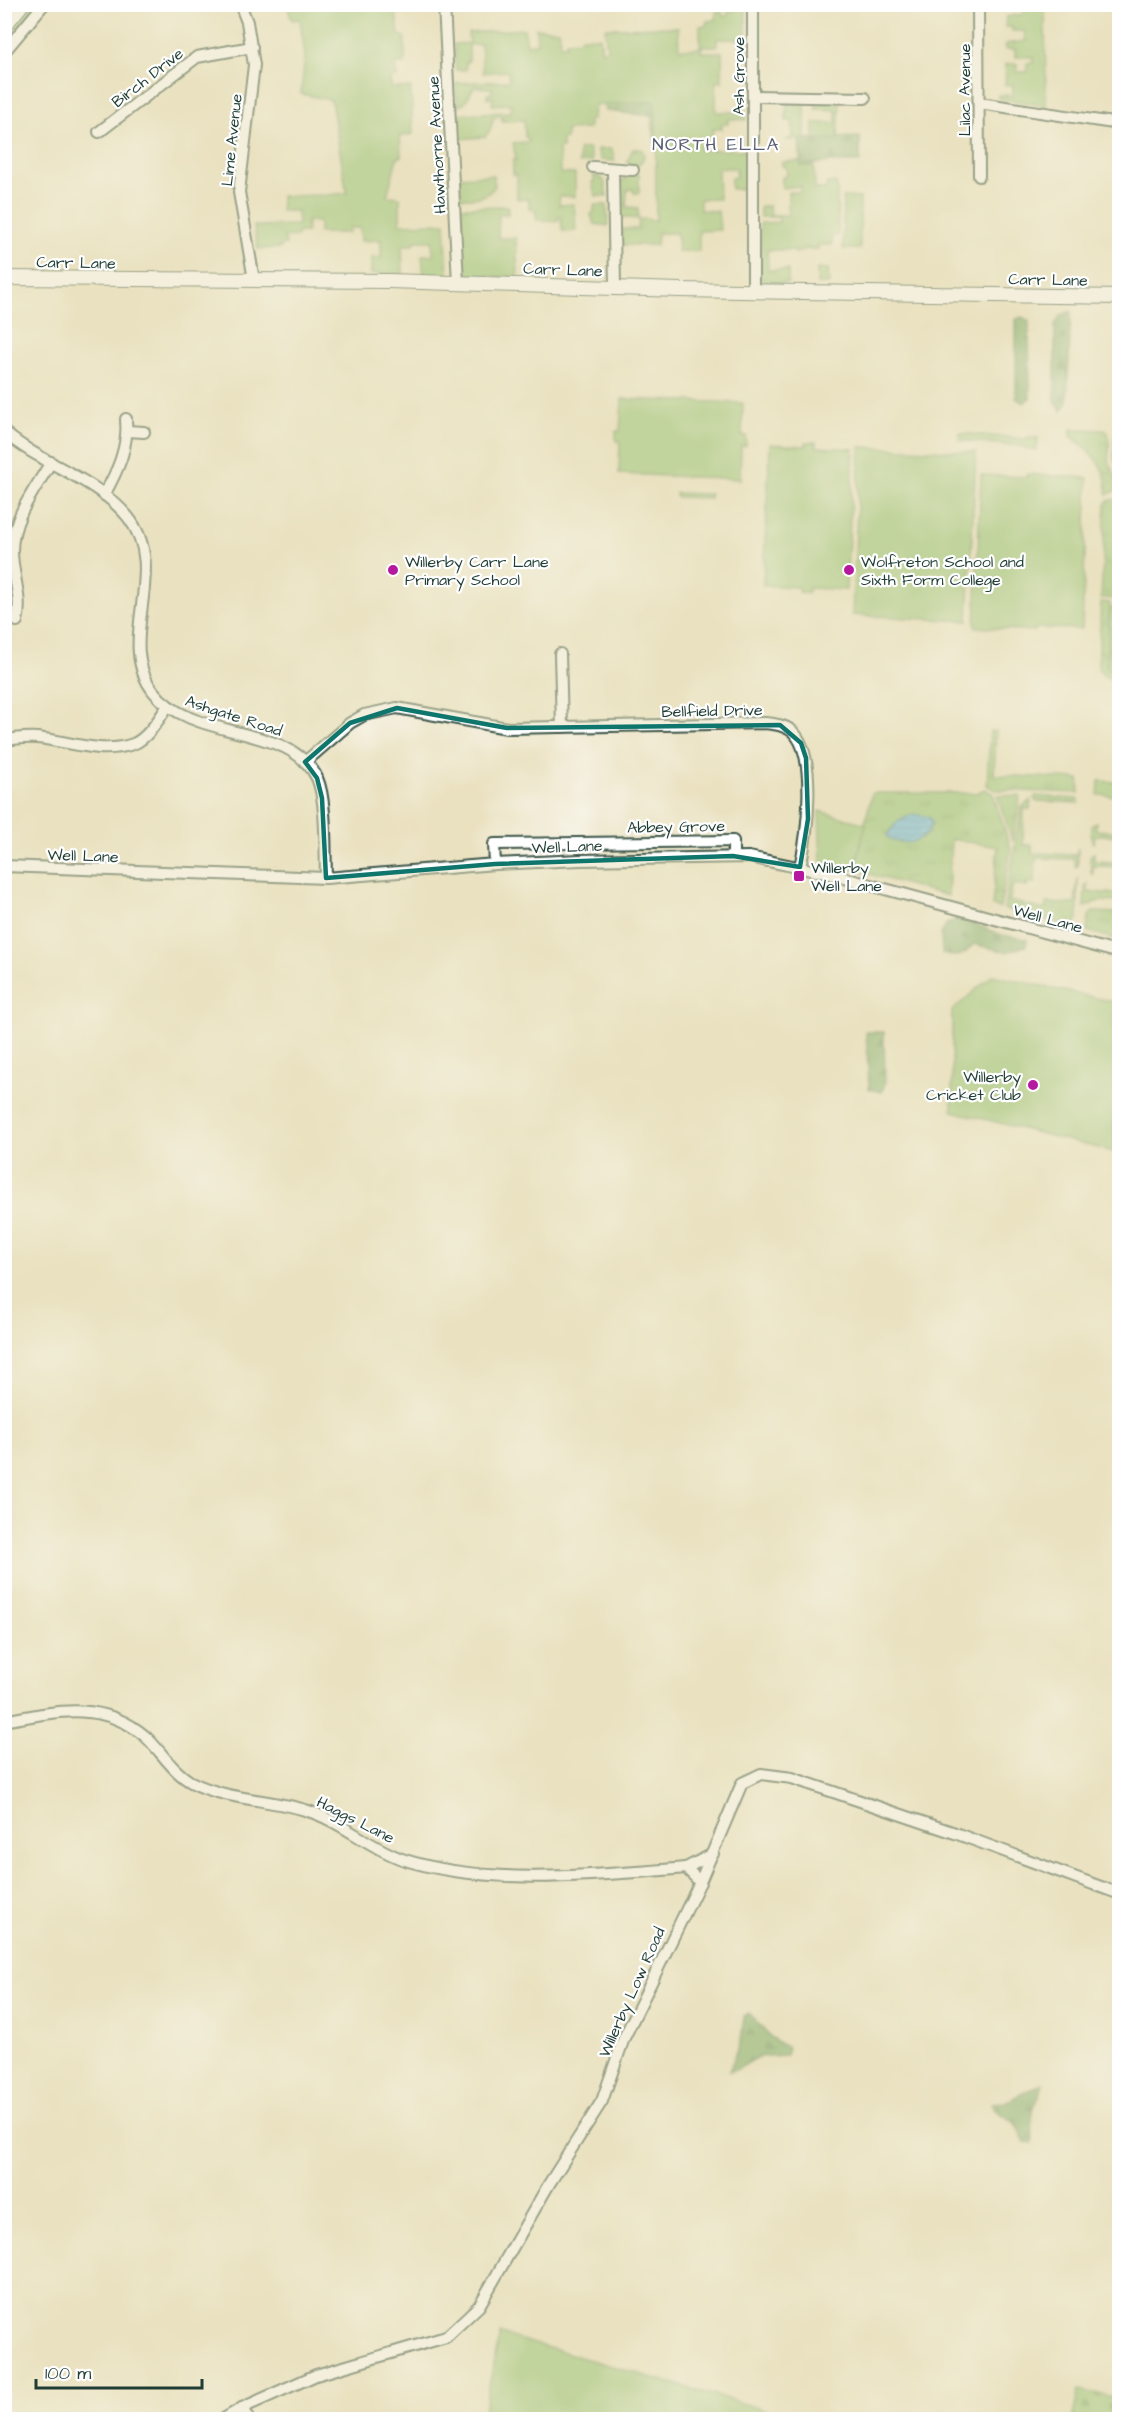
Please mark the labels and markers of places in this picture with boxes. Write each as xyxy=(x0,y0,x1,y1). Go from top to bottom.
place label: Willerby Carr Lane Primary School xyxy=(405,551,549,592)
place label: Wolfreton School and Sixth Form College xyxy=(861,551,1024,592)
marker: Willerby Carr Lane Primary School xyxy=(386,563,400,577)
marker: Wolfreton School and Sixth Form College xyxy=(842,563,856,577)
place label: Willerby Well Lane xyxy=(811,857,882,897)
marker: Willerby Well Lane xyxy=(792,869,806,883)
place label: Willerby Cricket Club xyxy=(926,1066,1021,1106)
marker: Willerby Cricket Club xyxy=(1026,1078,1040,1092)

